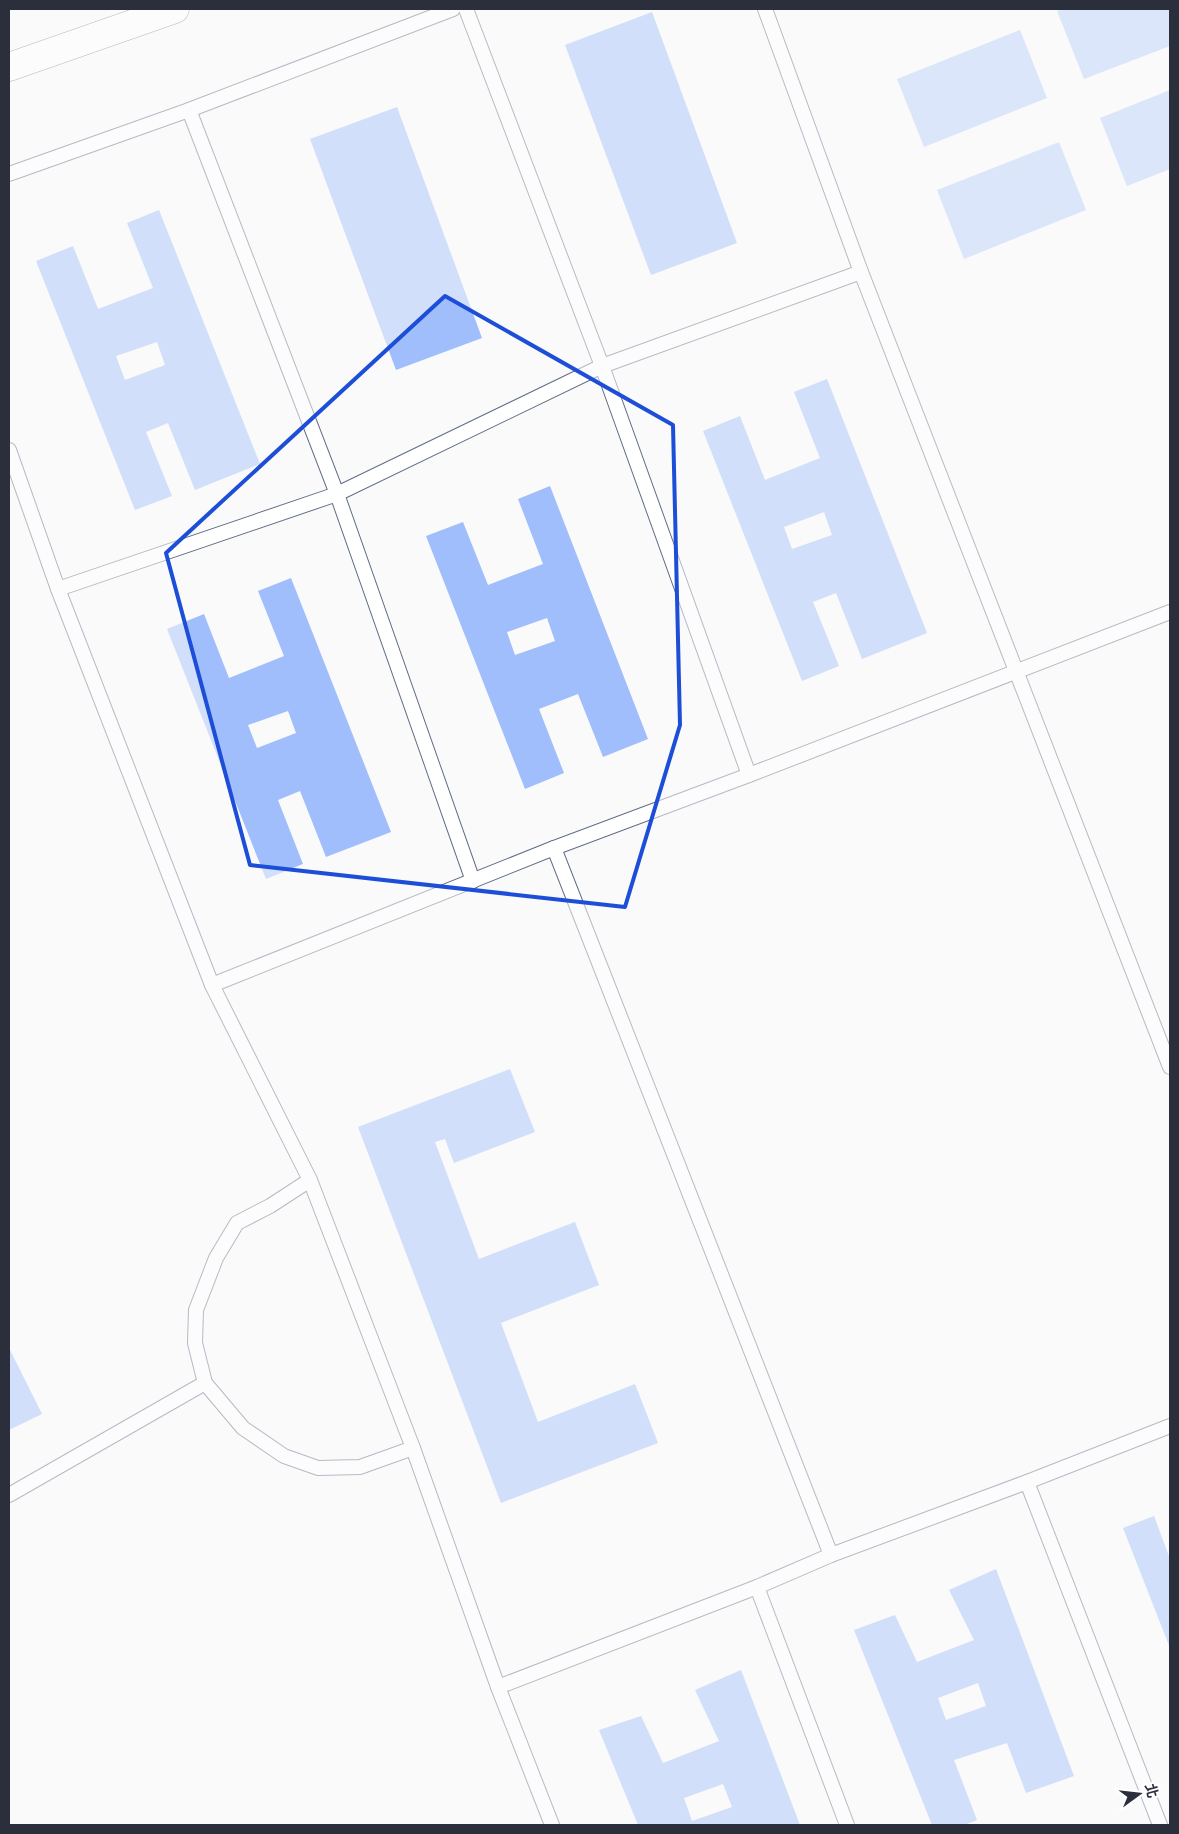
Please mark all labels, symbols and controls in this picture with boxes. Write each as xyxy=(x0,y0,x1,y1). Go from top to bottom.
north arrow xyxy=(1114,1769,1164,1819)
text: 北 xyxy=(1141,1781,1163,1800)

